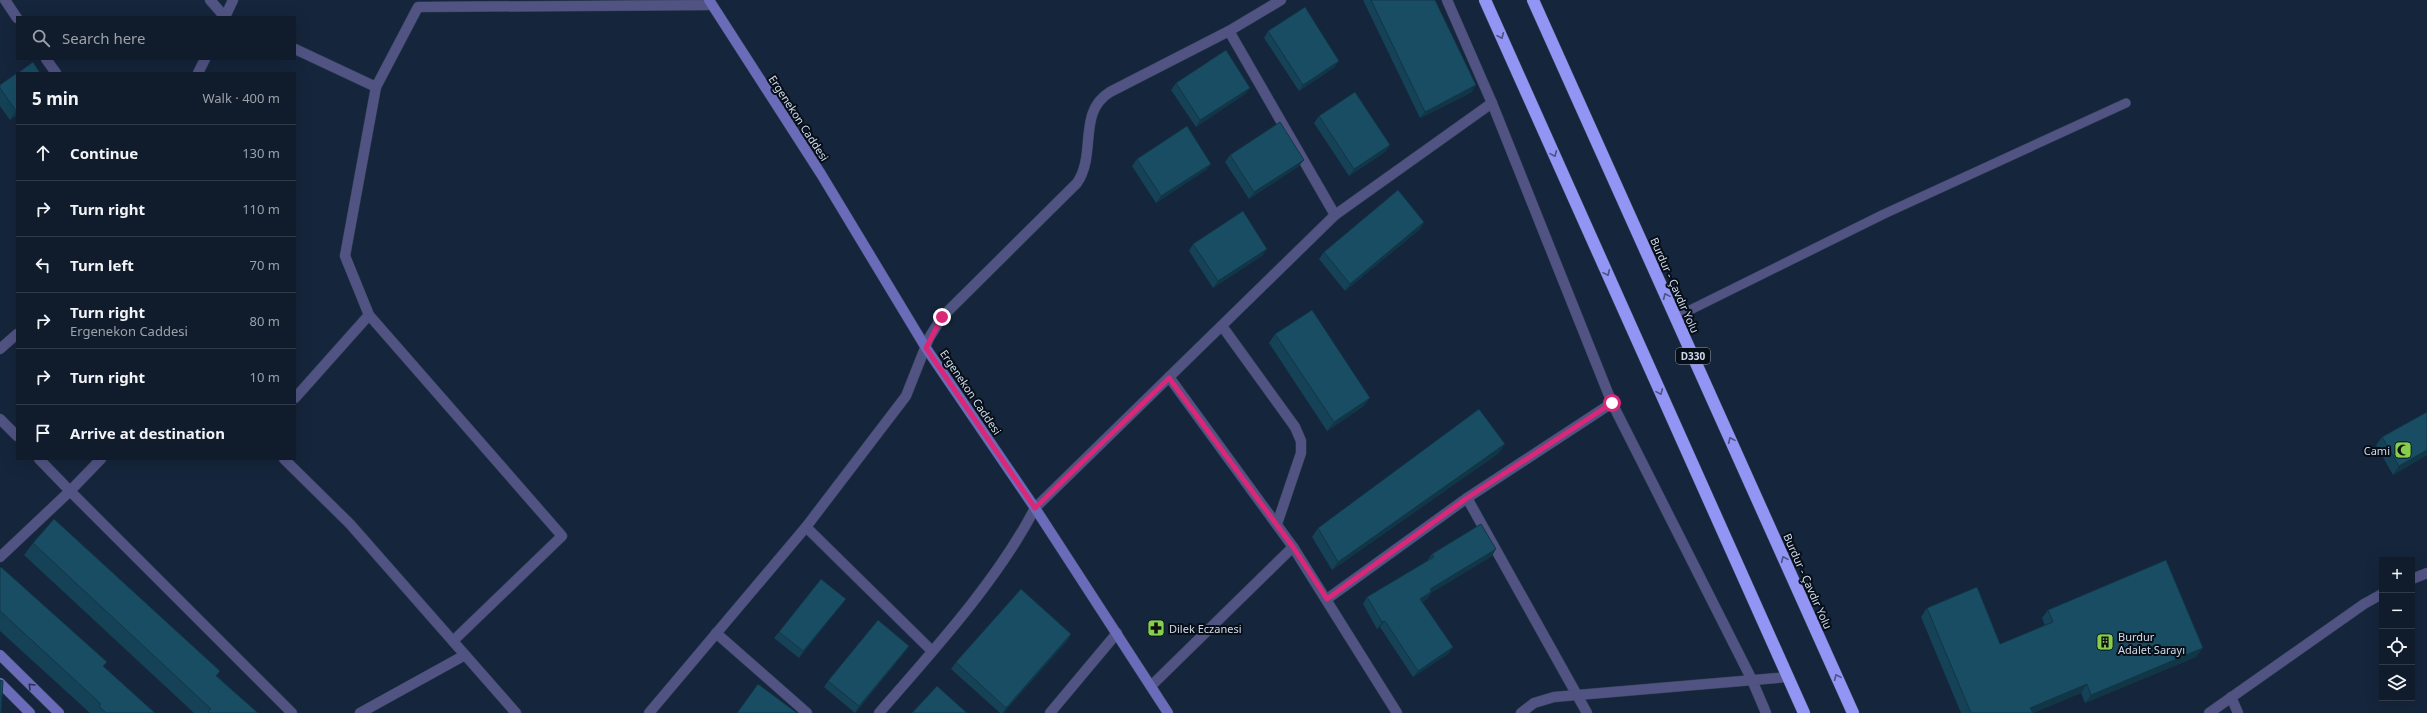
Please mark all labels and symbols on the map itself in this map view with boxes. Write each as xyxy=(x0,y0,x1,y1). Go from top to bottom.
one-way arrow xyxy=(1496,31,1504,39)
street label: Ergenekon Caddesi xyxy=(766,72,832,164)
one-way arrow xyxy=(1549,150,1557,158)
street label: Burdur - Çavdır Yolu xyxy=(1647,235,1703,335)
one-way arrow xyxy=(1602,269,1610,276)
one-way arrow xyxy=(1663,293,1671,300)
route end xyxy=(933,308,951,326)
street label: Ergenekon Caddesi xyxy=(937,346,1005,438)
road number: D330 xyxy=(1676,348,1710,364)
one-way arrow xyxy=(1655,387,1663,395)
route start xyxy=(1603,394,1621,412)
one-way arrow xyxy=(1728,437,1736,445)
mosque icon: Cami xyxy=(2393,440,2413,460)
place label: Cami xyxy=(2364,443,2390,458)
street label: Burdur - Çavdır Yolu xyxy=(1780,531,1836,631)
one-way arrow xyxy=(1781,555,1789,563)
pharmacy icon: Dilek Eczanesi xyxy=(1146,618,1166,638)
place label: Dilek Eczanesi xyxy=(1169,621,1242,636)
place label: Burdur Adalet Sarayı xyxy=(2118,629,2185,657)
building icon: Burdur Adalet Sarayı xyxy=(2095,632,2115,652)
one-way arrow xyxy=(1834,674,1842,682)
one-way arrow xyxy=(28,683,36,691)

